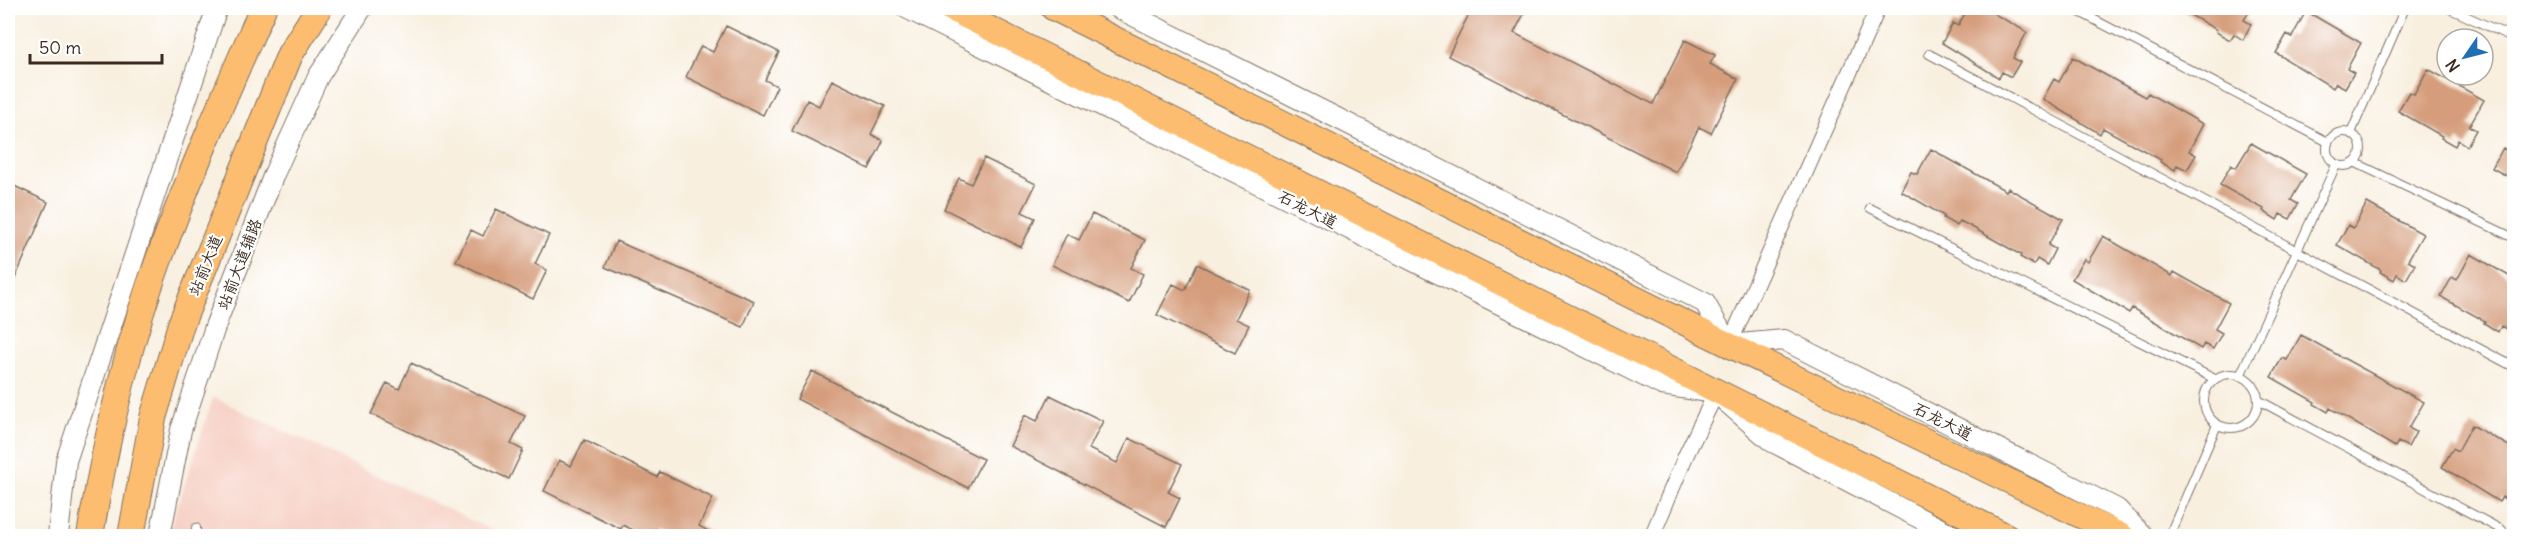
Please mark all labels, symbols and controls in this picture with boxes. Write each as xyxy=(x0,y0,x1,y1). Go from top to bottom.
scale bar xyxy=(30,27,162,65)
north arrow xyxy=(2435,27,2495,87)
text: 50 m xyxy=(39,36,81,59)
text: N xyxy=(2441,55,2464,76)
street label: 石龙大道 xyxy=(1275,186,1341,232)
street label: 站前大道辅路 xyxy=(212,216,266,312)
street label: 站前大道 xyxy=(184,232,226,298)
street label: 石龙大道 xyxy=(1910,398,1976,444)

